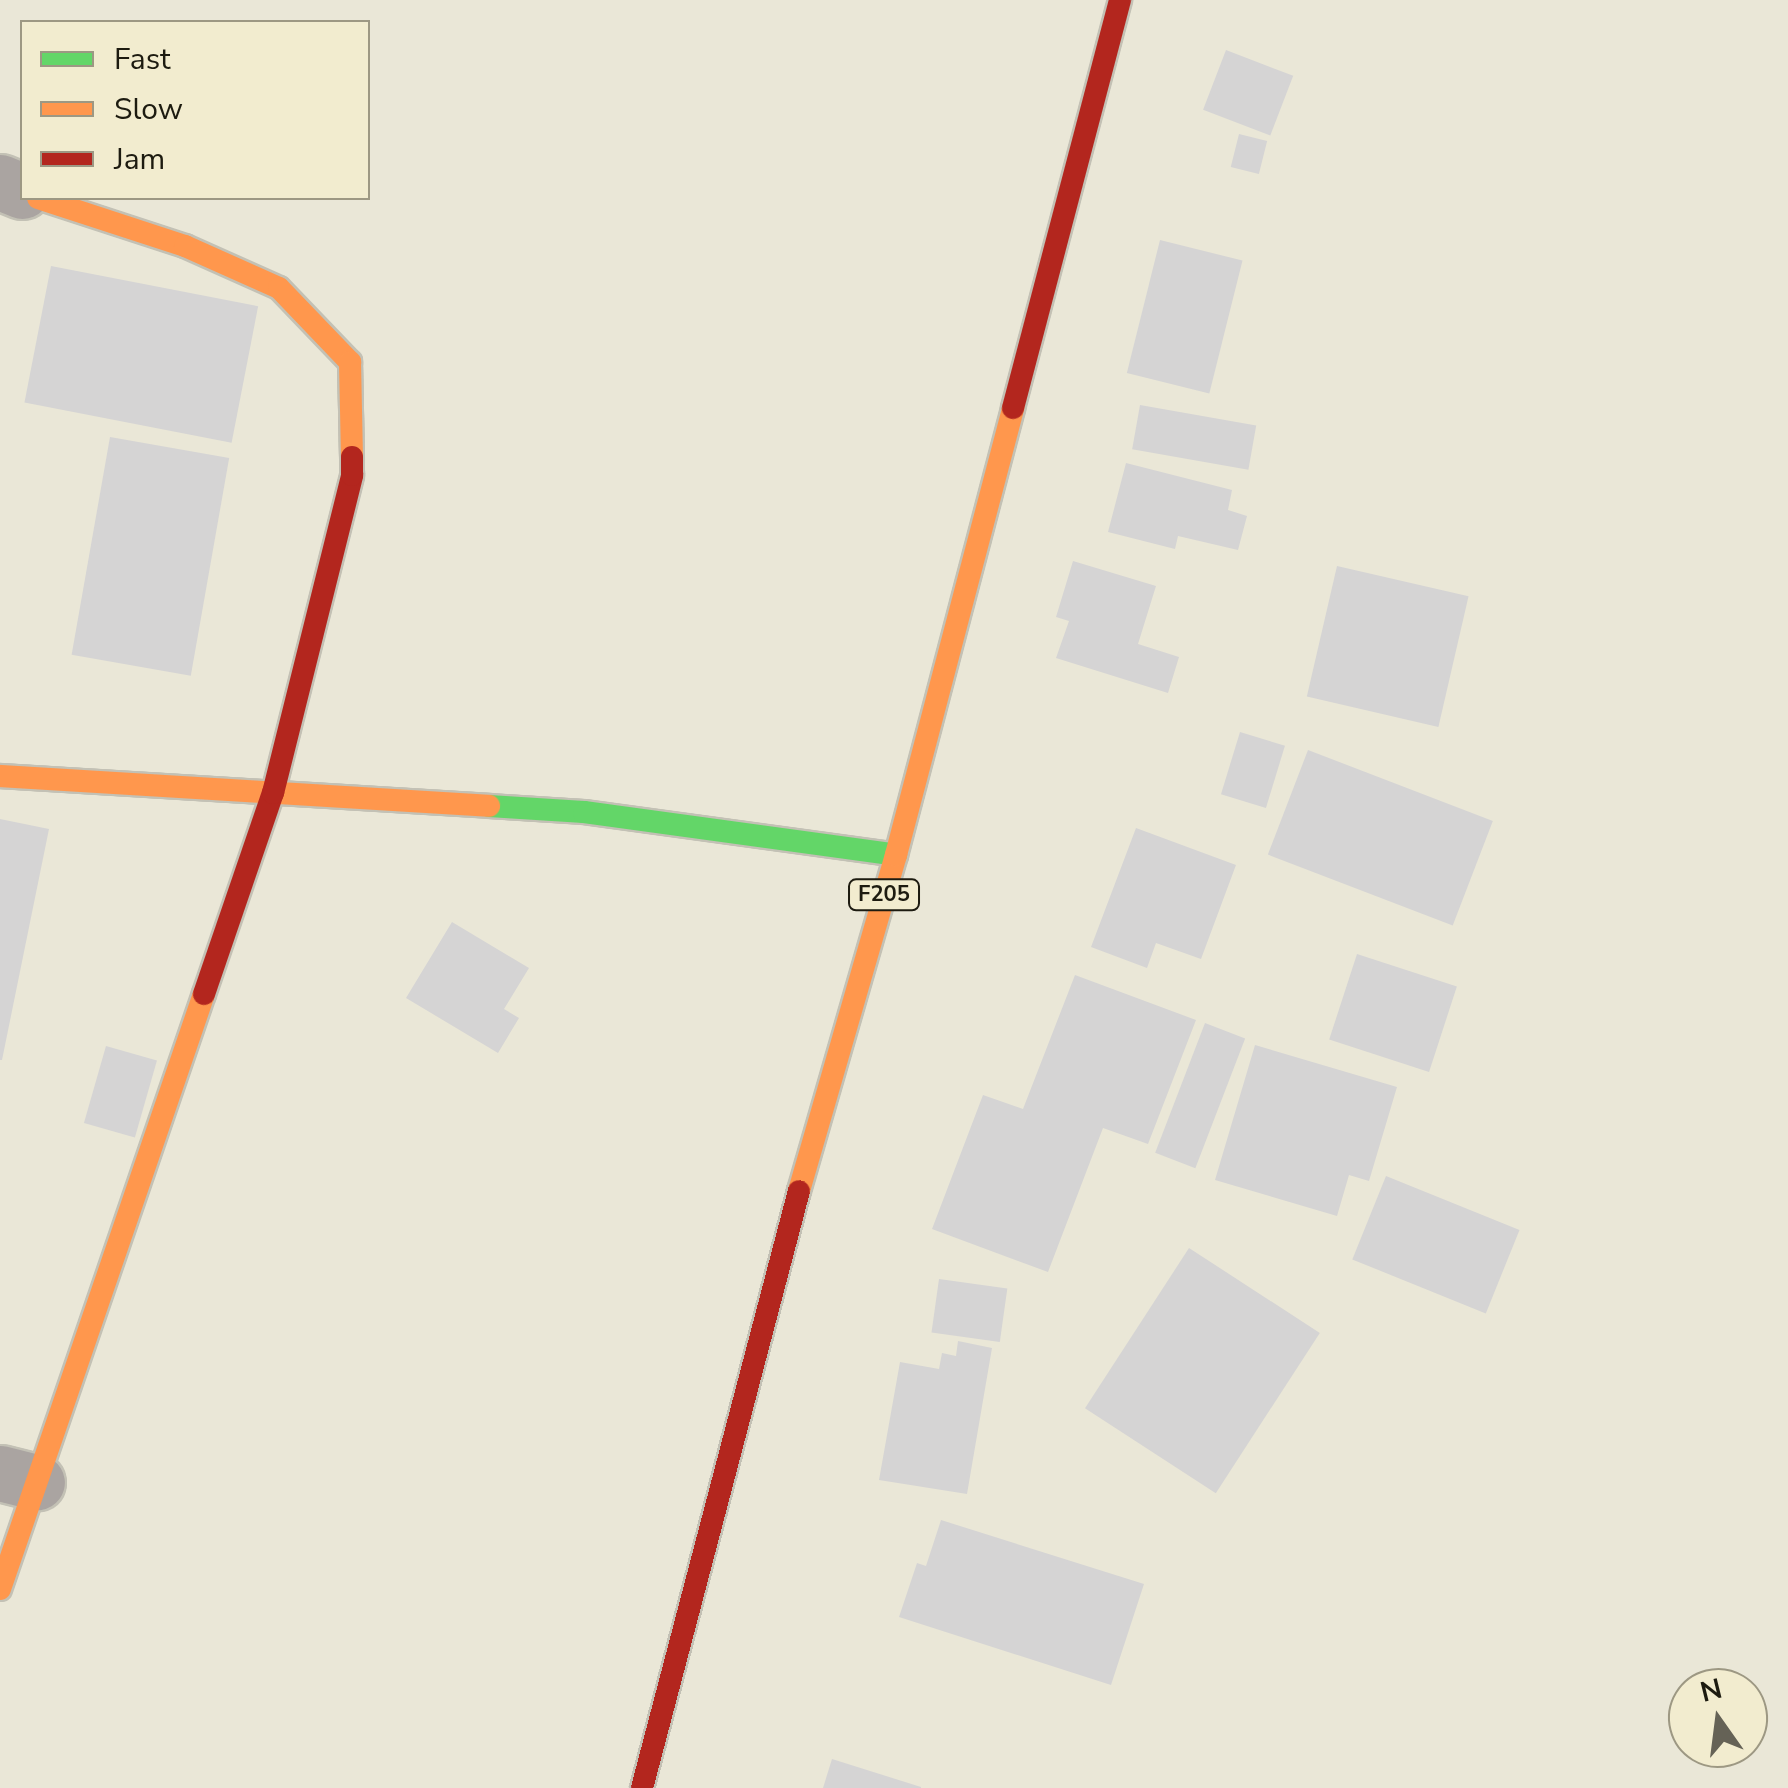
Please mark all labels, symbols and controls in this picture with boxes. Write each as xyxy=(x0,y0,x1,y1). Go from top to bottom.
legend xyxy=(20,20,370,200)
text: Fast xyxy=(114,39,171,80)
text: Slow xyxy=(114,89,183,130)
text: Jam xyxy=(114,139,165,180)
road number: F205 xyxy=(846,878,922,912)
north arrow xyxy=(1668,1668,1768,1768)
text: N xyxy=(1696,1670,1726,1712)

